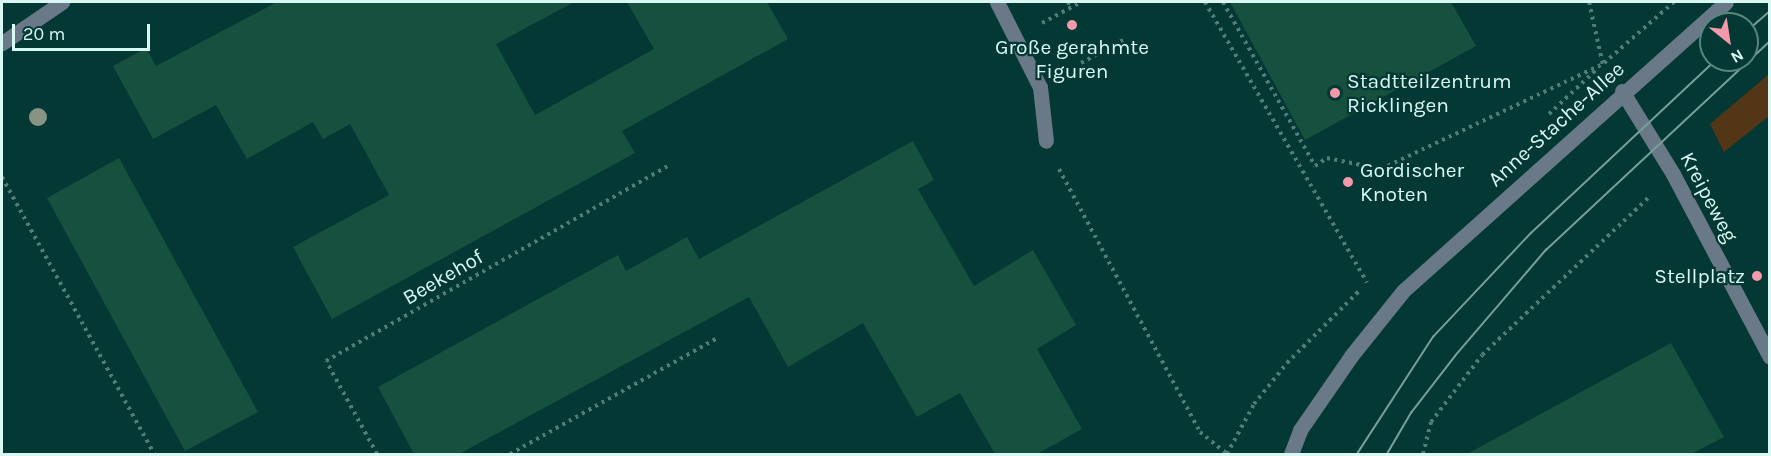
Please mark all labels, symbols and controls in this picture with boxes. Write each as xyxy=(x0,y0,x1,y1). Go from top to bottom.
scale bar xyxy=(15,12,153,50)
north arrow xyxy=(1699,12,1759,72)
marker: Große gerahmte Figuren xyxy=(1065,18,1079,32)
text: 20 m xyxy=(23,23,65,45)
place label: Große gerahmte Figuren xyxy=(995,34,1149,84)
text: N xyxy=(1728,45,1747,67)
street label: Anne-Stache-Allee xyxy=(1483,56,1629,192)
place label: Stadtteilzentrum Ricklingen xyxy=(1347,68,1512,118)
marker: Stadtteilzentrum Ricklingen xyxy=(1328,86,1342,100)
street label: Kreipeweg xyxy=(1675,148,1743,246)
place label: Gordischer Knoten xyxy=(1360,157,1464,207)
marker: Gordischer Knoten xyxy=(1341,175,1355,189)
street label: Beekehof xyxy=(398,244,488,310)
place label: Stellplatz xyxy=(1654,263,1745,289)
marker: Stellplatz xyxy=(1750,269,1764,283)

